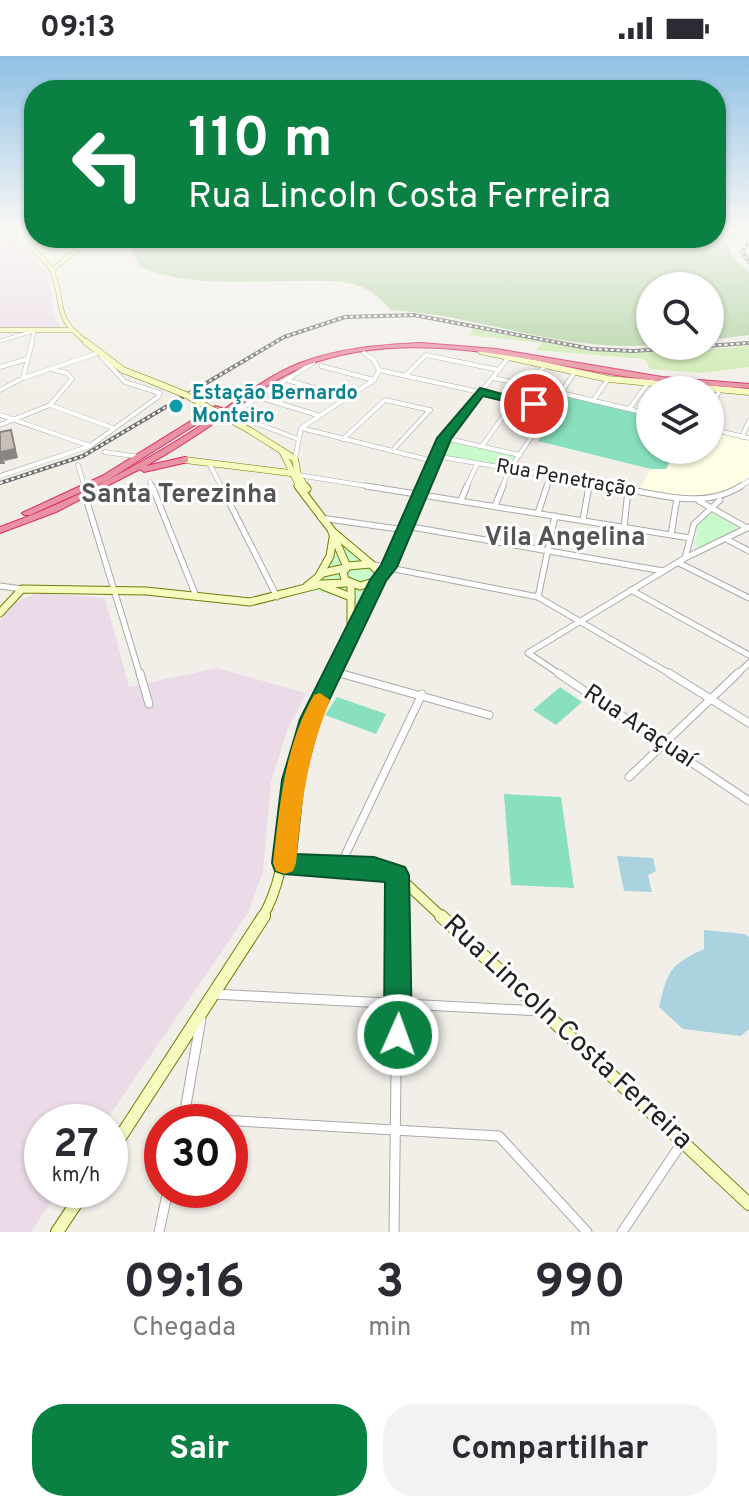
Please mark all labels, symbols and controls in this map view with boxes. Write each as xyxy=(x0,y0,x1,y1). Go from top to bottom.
text: 09:13 xyxy=(40,10,115,47)
text: 110 m xyxy=(188,106,333,176)
icon: left xyxy=(56,112,160,216)
text: Rua Lincoln Costa Ferreira xyxy=(188,175,611,221)
map controls xyxy=(636,272,724,464)
button: search xyxy=(636,272,724,360)
pin xyxy=(500,370,568,438)
button: layers xyxy=(636,376,724,464)
place label: Estação Bernardo Monteiro xyxy=(192,381,358,430)
icon: arrive xyxy=(512,382,556,426)
marker: Estação Bernardo Monteiro xyxy=(167,397,185,415)
street label: Rua Penetração xyxy=(494,454,638,504)
district label: Santa Terezinha xyxy=(81,479,277,512)
district label: Vila Angelina xyxy=(485,522,645,555)
street label: Rua Araçuaí xyxy=(577,679,702,777)
street label: Rua Lincoln Costa Ferreira xyxy=(434,908,700,1158)
position arrow xyxy=(356,993,440,1077)
speed limit sign: 30 xyxy=(144,1104,248,1208)
text: 27 xyxy=(53,1121,99,1171)
text: km/h xyxy=(52,1163,100,1189)
text: 09:16 xyxy=(123,1254,245,1314)
text: 3 xyxy=(375,1254,404,1314)
text: 990 xyxy=(535,1254,626,1314)
text: Chegada xyxy=(132,1312,236,1345)
text: min xyxy=(368,1312,411,1345)
text: m xyxy=(569,1312,591,1345)
button: Sair xyxy=(32,1404,367,1496)
button: Compartilhar xyxy=(383,1404,717,1496)

